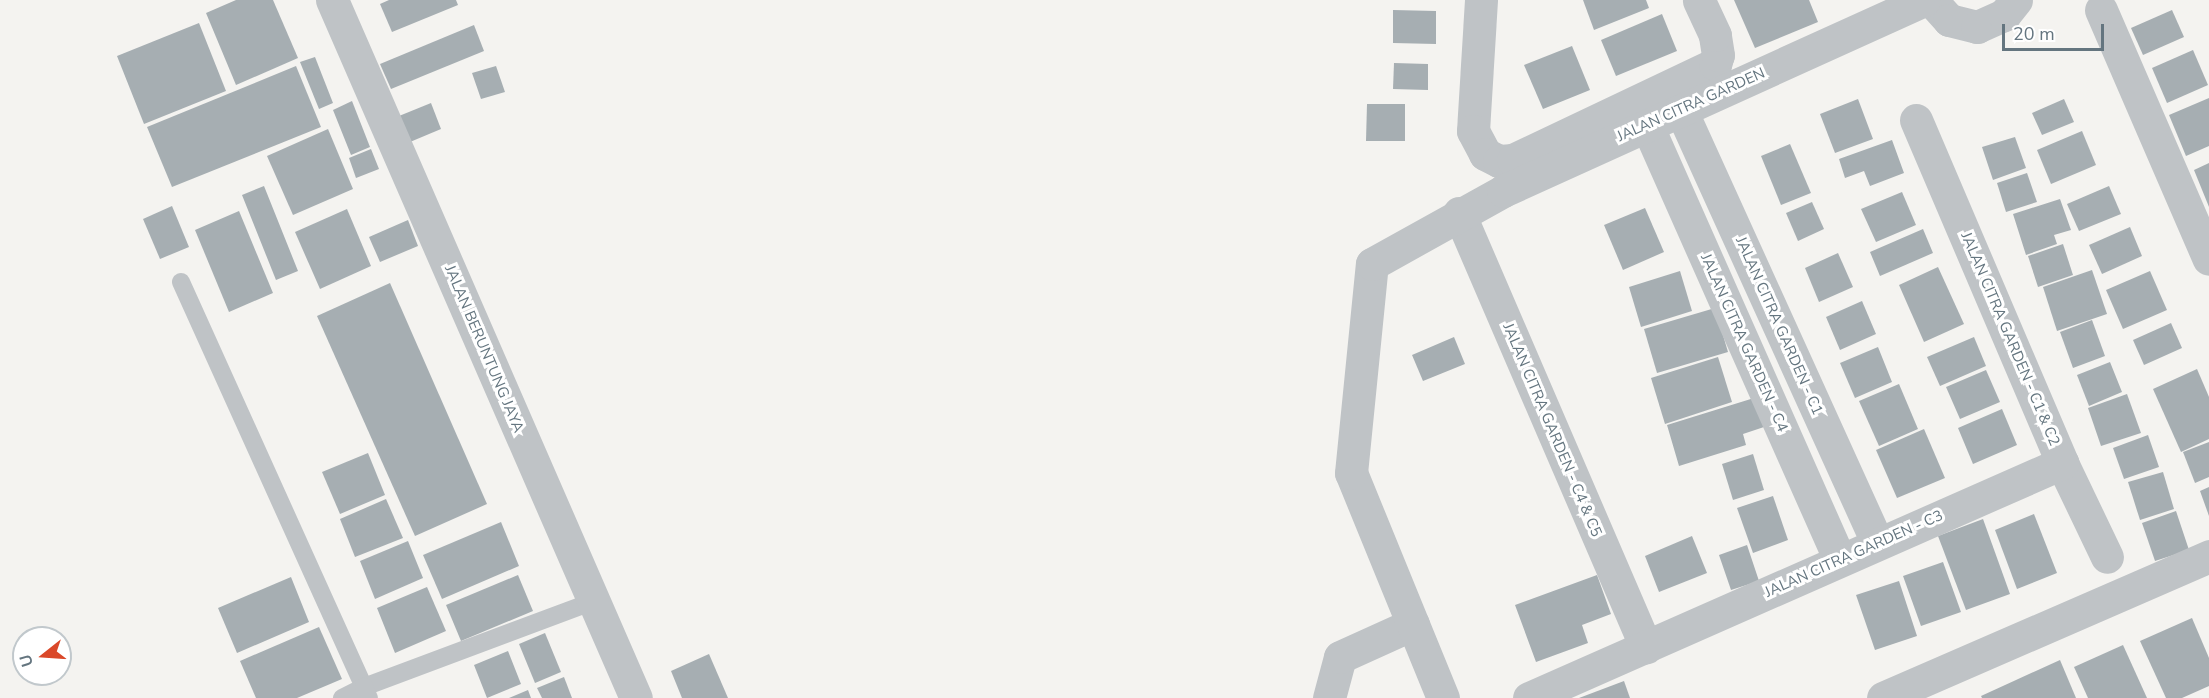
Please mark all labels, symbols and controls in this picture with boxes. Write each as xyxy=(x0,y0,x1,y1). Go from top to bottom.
scale bar xyxy=(2005,12,2107,50)
text: 20 m xyxy=(2013,22,2055,46)
street label: JALAN CITRA GARDEN xyxy=(1614,64,1768,146)
street label: JALAN CITRA GARDEN - C1 & C2 xyxy=(1957,229,2063,449)
street label: JALAN CITRA GARDEN - C1 xyxy=(1731,234,1827,418)
street label: JALAN CITRA GARDEN - C4 xyxy=(1696,251,1792,435)
street label: JALAN BERUNTUNG JAYA xyxy=(441,263,527,435)
street label: JALAN CITRA GARDEN - C4 & C5 xyxy=(1499,320,1605,540)
street label: JALAN CITRA GARDEN - C3 xyxy=(1762,506,1946,602)
north arrow xyxy=(12,626,72,686)
text: U xyxy=(14,652,39,670)

